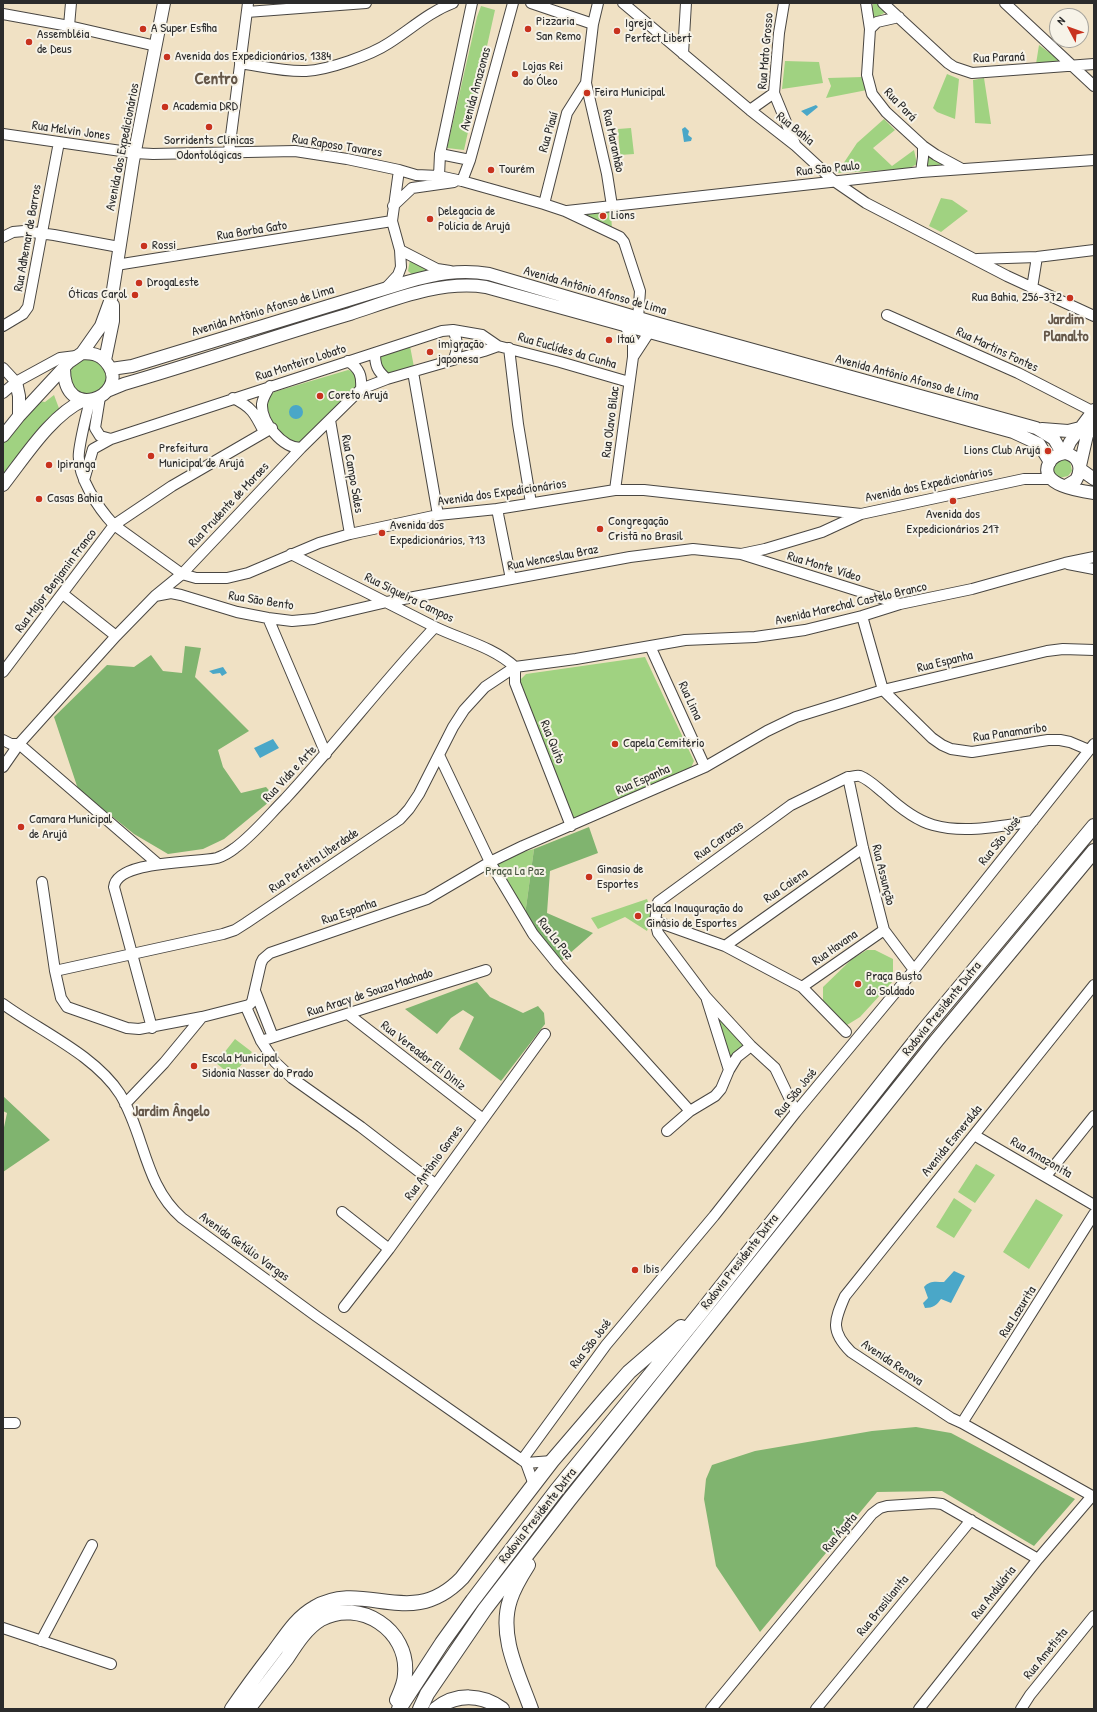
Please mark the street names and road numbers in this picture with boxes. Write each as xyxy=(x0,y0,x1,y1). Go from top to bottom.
street label: Rua Mato Grosso xyxy=(755,12,777,90)
street label: Avenida Amazonas xyxy=(457,46,495,132)
street label: Rua Paraná xyxy=(973,49,1025,67)
street label: Avenida dos Expedicionários xyxy=(103,82,143,212)
street label: Rua Pará xyxy=(880,85,920,125)
street label: Rua Maranhão xyxy=(599,108,627,174)
street label: Rua Bahia xyxy=(773,109,817,149)
street label: Rua Piauí xyxy=(536,110,562,154)
street label: Rua Melvin Jones xyxy=(31,118,111,144)
street label: Rua Raposo Tavares xyxy=(291,131,383,161)
street label: Rua São Paulo xyxy=(795,158,861,180)
street label: Rua Adhemar de Barros xyxy=(11,183,45,293)
street label: Rua Borba Gato xyxy=(216,218,288,244)
street label: Avenida Antônio Afonso de Lima xyxy=(522,263,668,319)
street label: Avenida Antônio Afonso de Lima xyxy=(190,282,336,340)
street label: Rua Martins Fontes xyxy=(953,324,1041,376)
street label: Rua Euclídes da Cunha xyxy=(516,329,618,373)
street label: Rua Monteiro Lobato xyxy=(254,341,348,385)
street label: Avenida Antônio Afonso de Lima xyxy=(834,351,980,405)
street label: Rua Olavo Bilac xyxy=(599,386,623,458)
street label: Rua Campo Sales xyxy=(337,434,367,514)
street label: Rua Prudente de Moraes xyxy=(185,459,273,551)
street label: Avenida dos Expedicionários xyxy=(864,464,994,506)
street label: Avenida dos Expedicionários xyxy=(437,476,567,510)
street label: Rua Major Benjamin Franco xyxy=(12,526,100,636)
street label: Rua Wenceslau Braz xyxy=(506,542,600,574)
street label: Rua Monte Vídeo xyxy=(785,548,863,586)
street label: Rua Siqueira Campos xyxy=(362,570,456,626)
street label: Avenida Marechal Castelo Branco xyxy=(774,579,928,629)
street label: Rua São Bento xyxy=(227,588,295,614)
street label: Rua Espanha xyxy=(915,648,975,676)
street label: Rua Lima xyxy=(674,679,706,723)
street label: Rua Quito xyxy=(536,718,568,766)
street label: Rua Panamaribo xyxy=(972,720,1048,746)
street label: Rua Vida e Arte xyxy=(260,742,320,806)
street label: Rua Espanha xyxy=(614,761,672,799)
street label: Rua São José xyxy=(975,813,1025,869)
street label: Rua Caracas xyxy=(691,818,747,864)
street label: Rua Perfeita Liberdade xyxy=(266,825,362,897)
street label: Rua Assunção xyxy=(868,843,898,907)
street label: Rua Caiena xyxy=(761,865,811,907)
street label: Rua Espanha xyxy=(319,895,379,929)
street label: Rua La Paz xyxy=(534,915,576,963)
street label: Rua Havana xyxy=(809,927,861,969)
street label: Rodovia Presidente Dutra xyxy=(899,959,985,1059)
street label: Rua Aracy de Souza Machado xyxy=(305,965,435,1021)
street label: Rua Vereador Eli Diniz xyxy=(377,1018,469,1094)
street label: Rua São José xyxy=(771,1065,821,1121)
street label: Avenida Esmeralda xyxy=(919,1102,985,1180)
street label: Rua Antônio Gomes xyxy=(402,1123,466,1203)
street label: Rua Amazonita xyxy=(1007,1134,1075,1182)
street label: Avenida Getúlio Vargas xyxy=(196,1209,292,1285)
street label: Rodovia Presidente Dutra xyxy=(698,1211,782,1313)
street label: Rua Lazurita xyxy=(996,1284,1040,1340)
street label: Rua São José xyxy=(567,1316,615,1372)
street label: Avenida Renova xyxy=(858,1337,926,1389)
street label: Rodovia Presidente Dutra xyxy=(496,1465,580,1567)
street label: Rua Ágata xyxy=(819,1510,861,1556)
street label: Rua Andulária xyxy=(968,1563,1020,1623)
street label: Rua Brasilianita xyxy=(854,1572,912,1640)
street label: Rua Ametista xyxy=(1021,1625,1071,1683)

